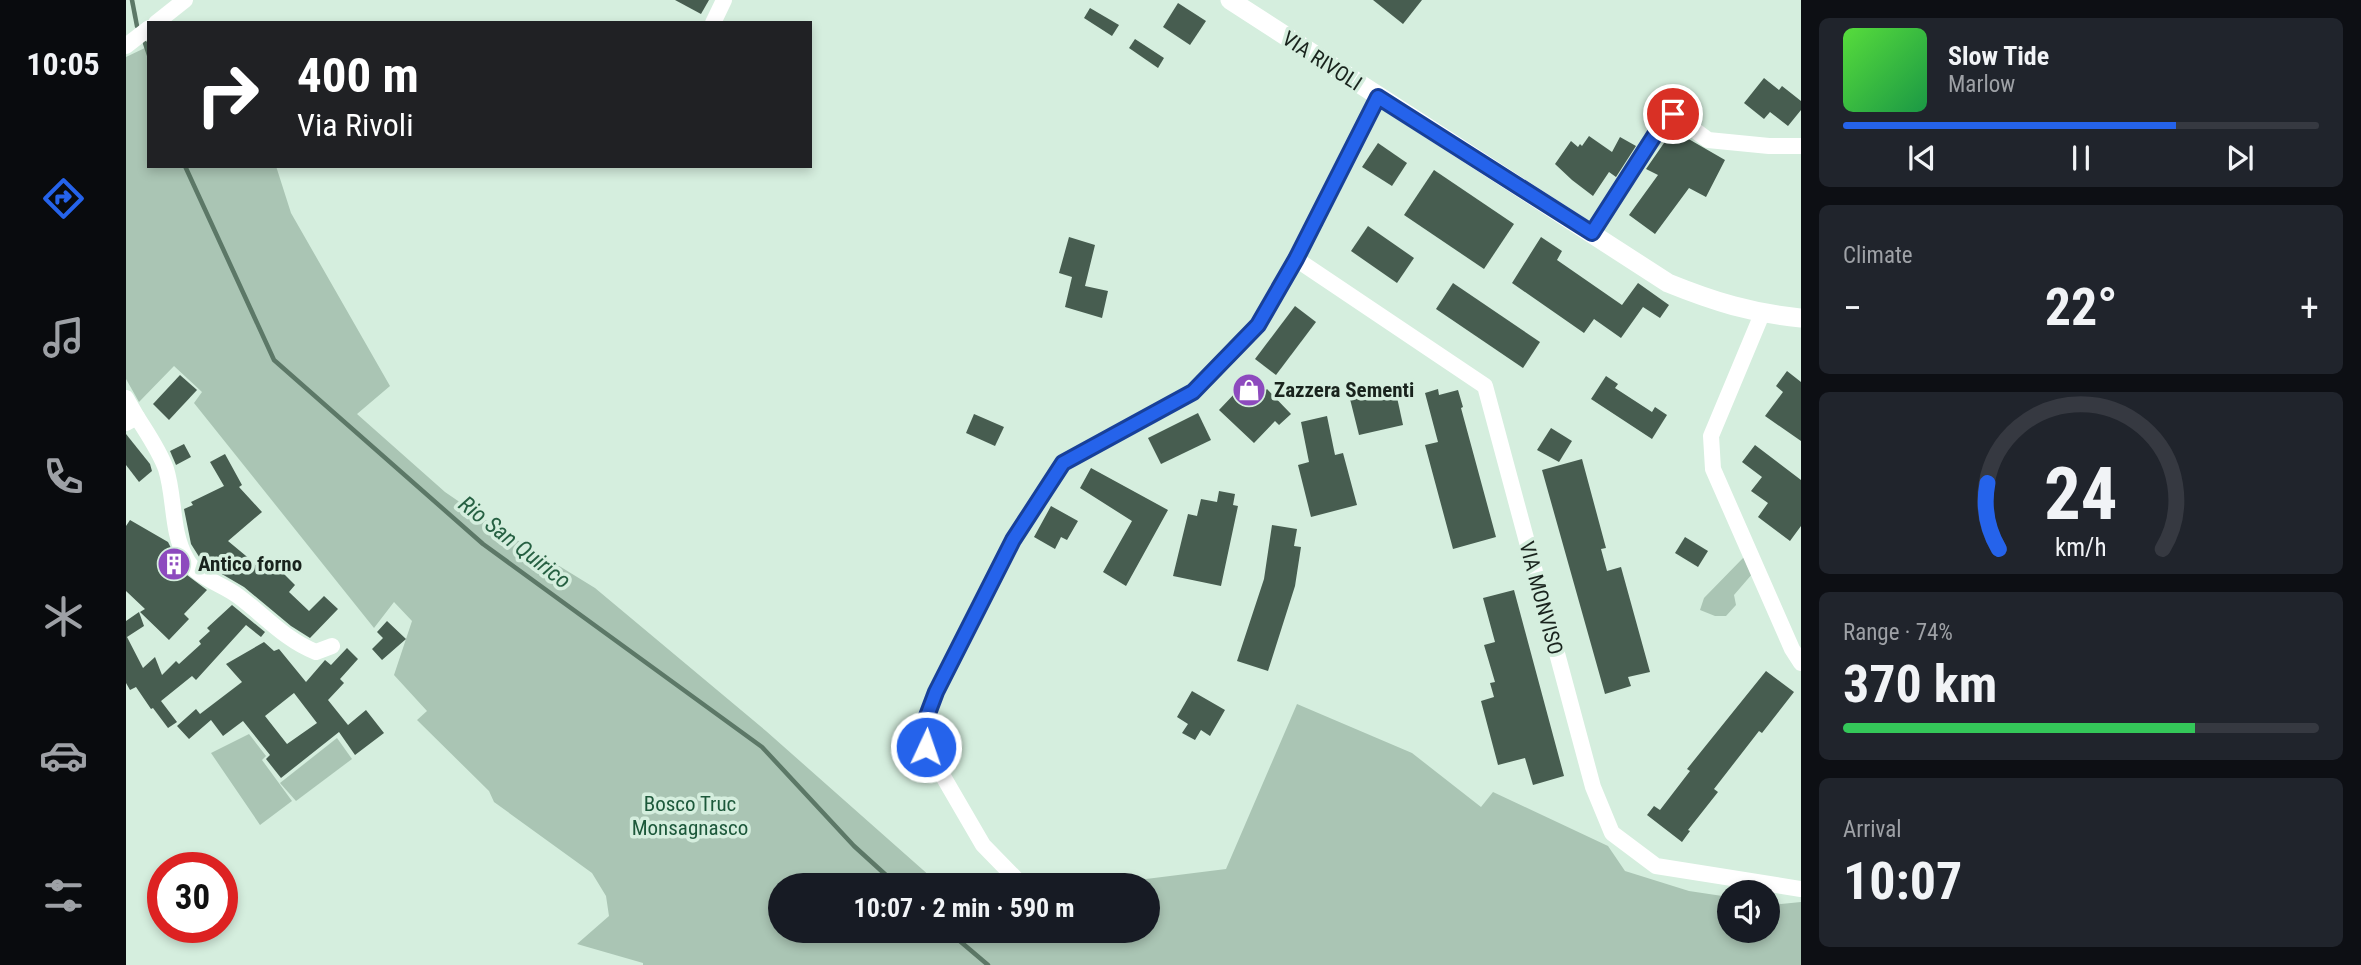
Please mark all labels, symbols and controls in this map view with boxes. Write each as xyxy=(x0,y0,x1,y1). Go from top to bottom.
street label: VIA RIVOLI xyxy=(1278,26,1366,96)
text: Slow Tide xyxy=(1948,41,2049,71)
text: 10:05 xyxy=(26,45,100,83)
text: 400 m xyxy=(297,47,419,104)
icon: right xyxy=(182,49,273,140)
text: Marlow xyxy=(1948,71,2015,98)
pin xyxy=(1643,84,1703,144)
icon: arrive xyxy=(1654,95,1692,133)
text: Via Rivoli xyxy=(297,106,413,144)
icon: previous xyxy=(1903,139,1941,177)
icon: pause xyxy=(2062,139,2100,177)
icon: next xyxy=(2221,139,2259,177)
icon: directions xyxy=(39,174,88,223)
text: Climate xyxy=(1843,242,1913,269)
text: 22° xyxy=(2045,277,2117,338)
text: − xyxy=(1843,286,1862,330)
text: + xyxy=(2300,286,2319,330)
icon: music xyxy=(39,313,88,362)
shop icon: Zazzera Sementi xyxy=(1230,371,1268,409)
place label: Zazzera Sementi xyxy=(1274,378,1414,402)
text: 24 xyxy=(2044,451,2118,537)
icon: phone xyxy=(39,452,88,501)
water label: Rio San Quirico xyxy=(453,490,576,594)
text: km/h xyxy=(2055,532,2107,561)
street label: VIA MONVISO xyxy=(1514,539,1568,657)
building icon: Antico forno xyxy=(155,545,193,583)
place label: Antico forno xyxy=(198,552,302,576)
icon: climate xyxy=(39,592,88,641)
text: Range · 74% xyxy=(1843,619,1953,646)
text: 370 km xyxy=(1843,654,1997,715)
position arrow xyxy=(889,710,963,784)
icon: car xyxy=(39,731,88,780)
park label: Bosco Truc Monsagnasco xyxy=(632,792,748,840)
text: Arrival xyxy=(1843,816,1902,843)
text: 10:07 xyxy=(1843,851,1962,912)
speed limit sign: 30 xyxy=(147,852,238,943)
icon: filters xyxy=(39,871,88,920)
map controls xyxy=(1717,880,1780,943)
button: sound xyxy=(1717,880,1780,943)
text: 10:07 · 2 min · 590 m xyxy=(854,893,1074,923)

